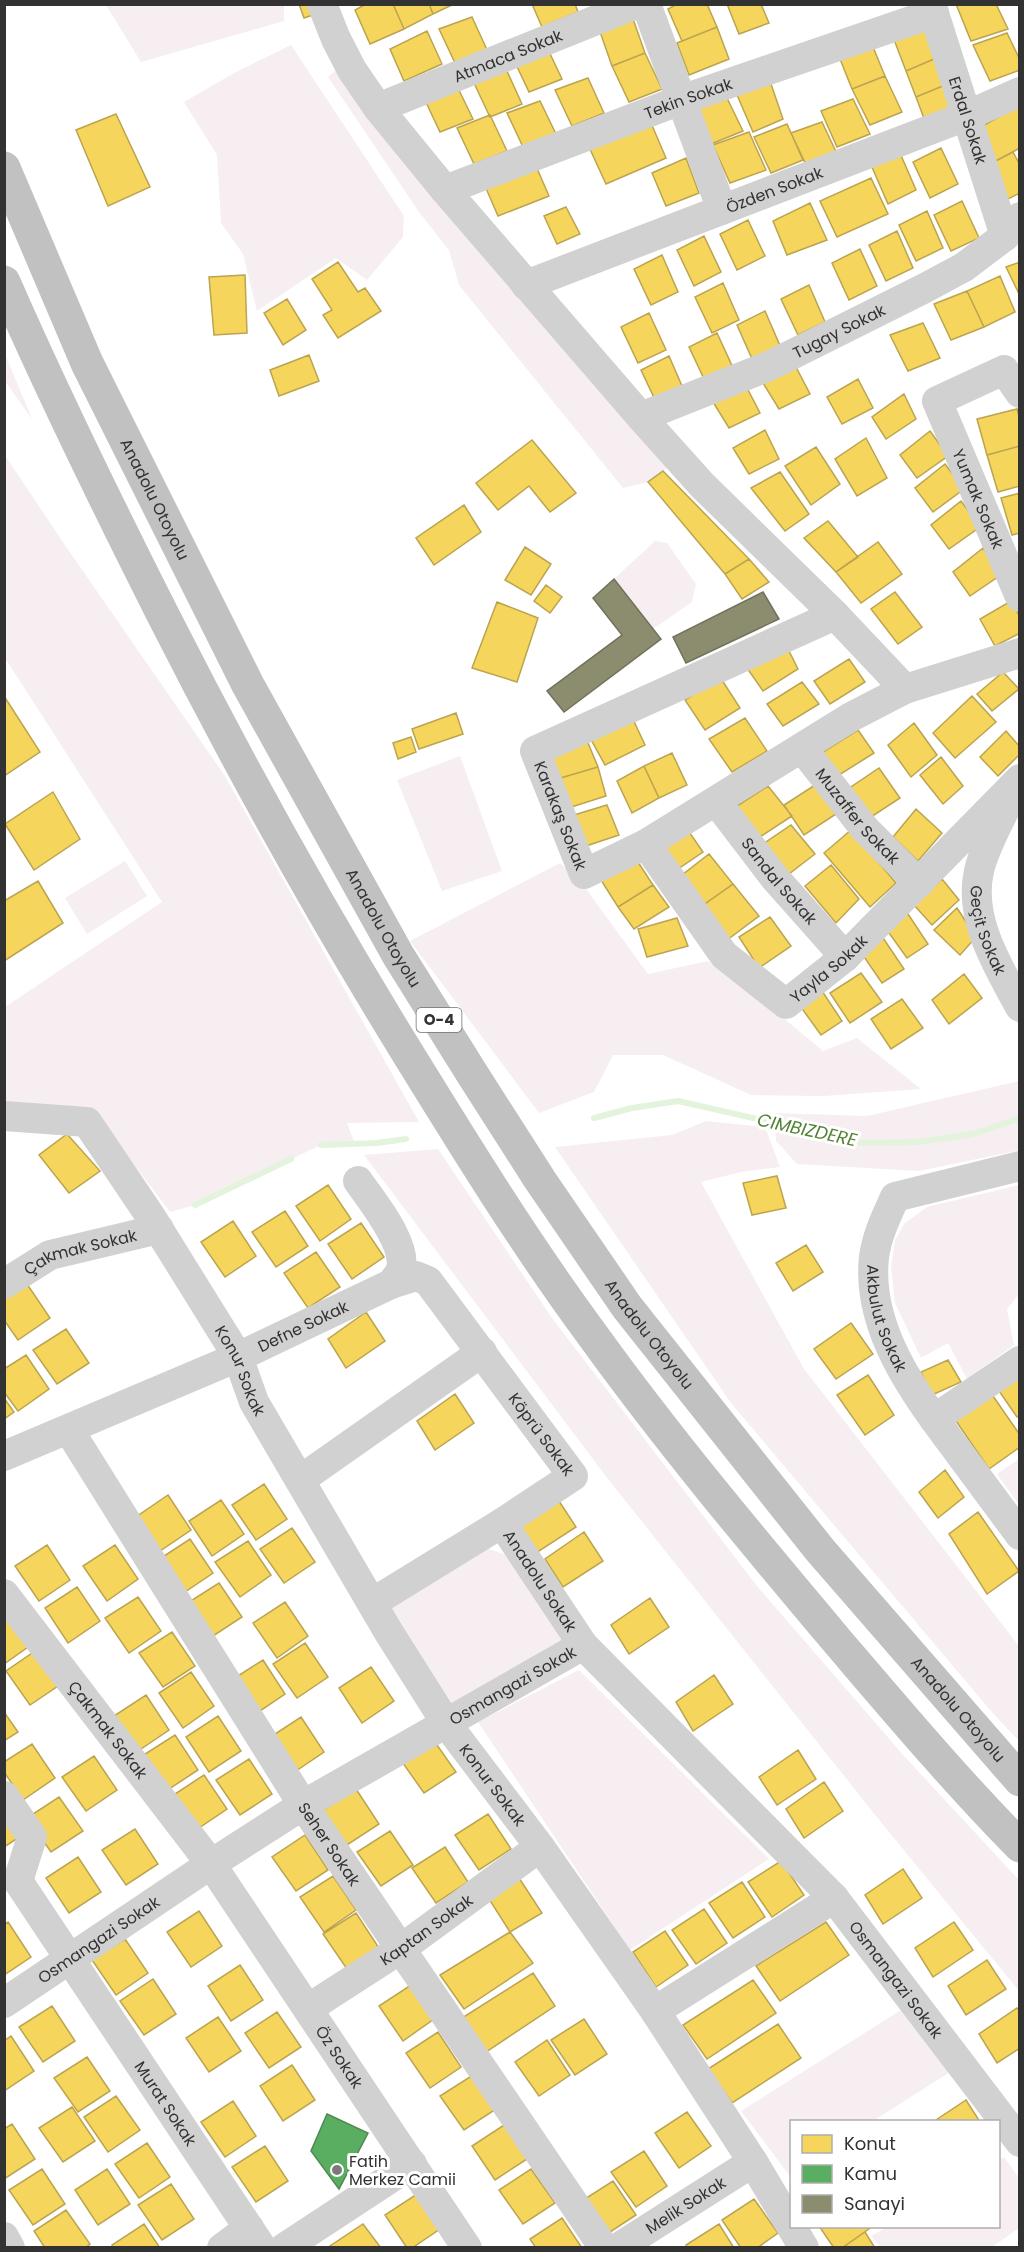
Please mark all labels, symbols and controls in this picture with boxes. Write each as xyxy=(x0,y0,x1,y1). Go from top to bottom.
street label: Atmaca Sokak xyxy=(450,24,567,88)
street label: Tekin Sokak xyxy=(641,72,736,125)
street label: Erdal Sokak xyxy=(943,74,993,168)
street label: Özden Sokak xyxy=(723,161,827,219)
street label: Tugay Sokak xyxy=(789,298,890,364)
street label: Anadolu Otoyolu xyxy=(114,434,195,564)
street label: Yumak Sokak xyxy=(947,445,1010,553)
street label: Karakaş Sokak xyxy=(528,758,593,875)
street label: Muzaffer Sokak xyxy=(810,763,905,870)
street label: Sandal Sokak xyxy=(736,833,823,930)
street label: Anadolu Otoyolu xyxy=(340,864,426,992)
street label: Geçit Sokak xyxy=(965,885,1012,980)
street label: Yayla Sokak xyxy=(785,929,873,1009)
road number: O-4 xyxy=(416,1008,462,1032)
water label: CIMBIZDERE xyxy=(755,1107,860,1152)
street label: Çakmak Sokak xyxy=(19,1224,140,1281)
street label: Akbulut Sokak xyxy=(861,1264,913,1377)
street label: Anadolu Otoyolu xyxy=(599,1275,699,1394)
street label: Defne Sokak xyxy=(254,1295,353,1358)
street label: Konur Sokak xyxy=(209,1321,271,1421)
street label: Köprü Sokak xyxy=(503,1388,580,1481)
street label: Anadolu Sokak xyxy=(498,1525,583,1637)
street label: Osmangazi Sokak xyxy=(445,1640,581,1731)
street label: Anadolu Otoyolu xyxy=(906,1652,1010,1767)
street label: Çakmak Sokak xyxy=(63,1676,153,1785)
street label: Konur Sokak xyxy=(454,1739,532,1832)
street label: Seher Sokak xyxy=(292,1798,366,1891)
street label: Kaptan Sokak xyxy=(376,1888,478,1971)
street label: Osmangazi Sokak xyxy=(33,1890,165,1989)
street label: Osmangazi Sokak xyxy=(843,1916,949,2044)
street label: Öz Sokak xyxy=(310,2021,369,2094)
street label: Murat Sokak xyxy=(129,2056,203,2151)
legend xyxy=(790,2120,1000,2228)
text: Konut xyxy=(844,2131,896,2156)
place label: Fatih Merkez Camii xyxy=(349,2150,456,2191)
text: Kamu xyxy=(844,2161,897,2186)
marker: Fatih Merkez Camii xyxy=(330,2163,344,2177)
street label: Melik Sokak xyxy=(641,2171,731,2240)
text: Sanayi xyxy=(844,2191,905,2216)

